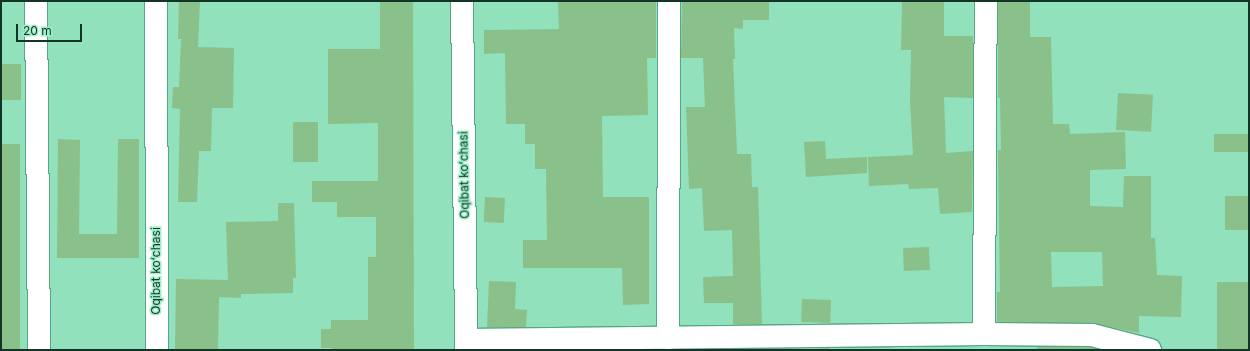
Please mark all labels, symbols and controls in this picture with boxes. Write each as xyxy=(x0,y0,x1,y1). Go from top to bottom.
scale bar xyxy=(18,16,84,42)
text: 20 m xyxy=(23,23,52,38)
street label: Oqibat koʻchasi xyxy=(456,131,472,219)
street label: Oqibat koʻchasi xyxy=(149,227,163,315)

